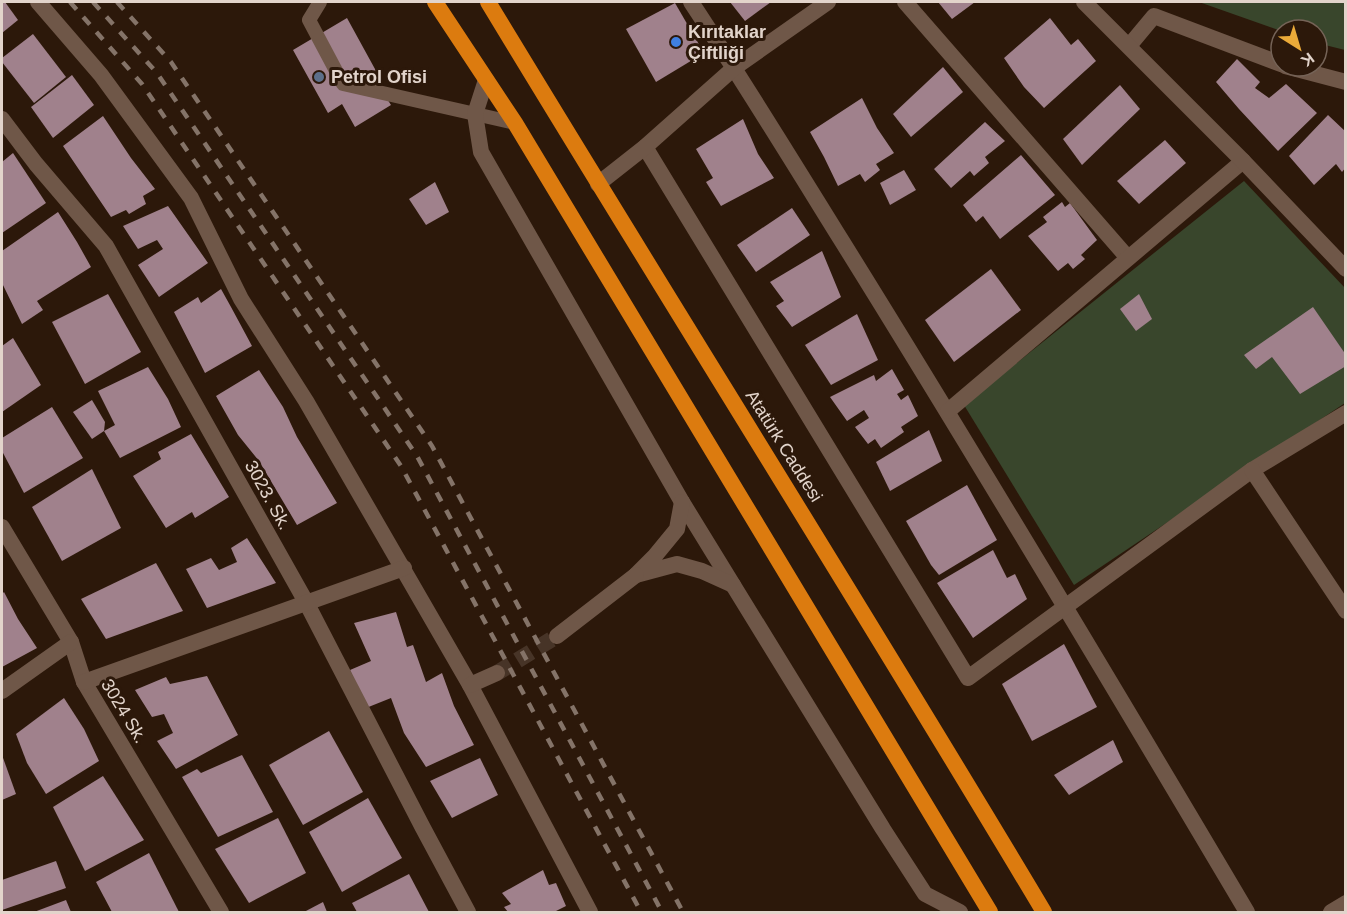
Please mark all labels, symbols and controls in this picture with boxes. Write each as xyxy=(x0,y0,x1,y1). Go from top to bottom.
north arrow xyxy=(1269,18,1329,78)
place label: Kırıtaklar Çiftliği xyxy=(688,22,766,63)
marker: Kırıtaklar Çiftliği xyxy=(669,35,683,49)
text: K xyxy=(1298,49,1317,70)
place label: Petrol Ofisi xyxy=(331,67,427,87)
marker: Petrol Ofisi xyxy=(312,70,326,84)
street label: Atatürk Caddesi xyxy=(742,386,826,506)
street label: 3023. Sk. xyxy=(241,457,295,533)
street label: 3024 Sk. xyxy=(97,675,151,747)

